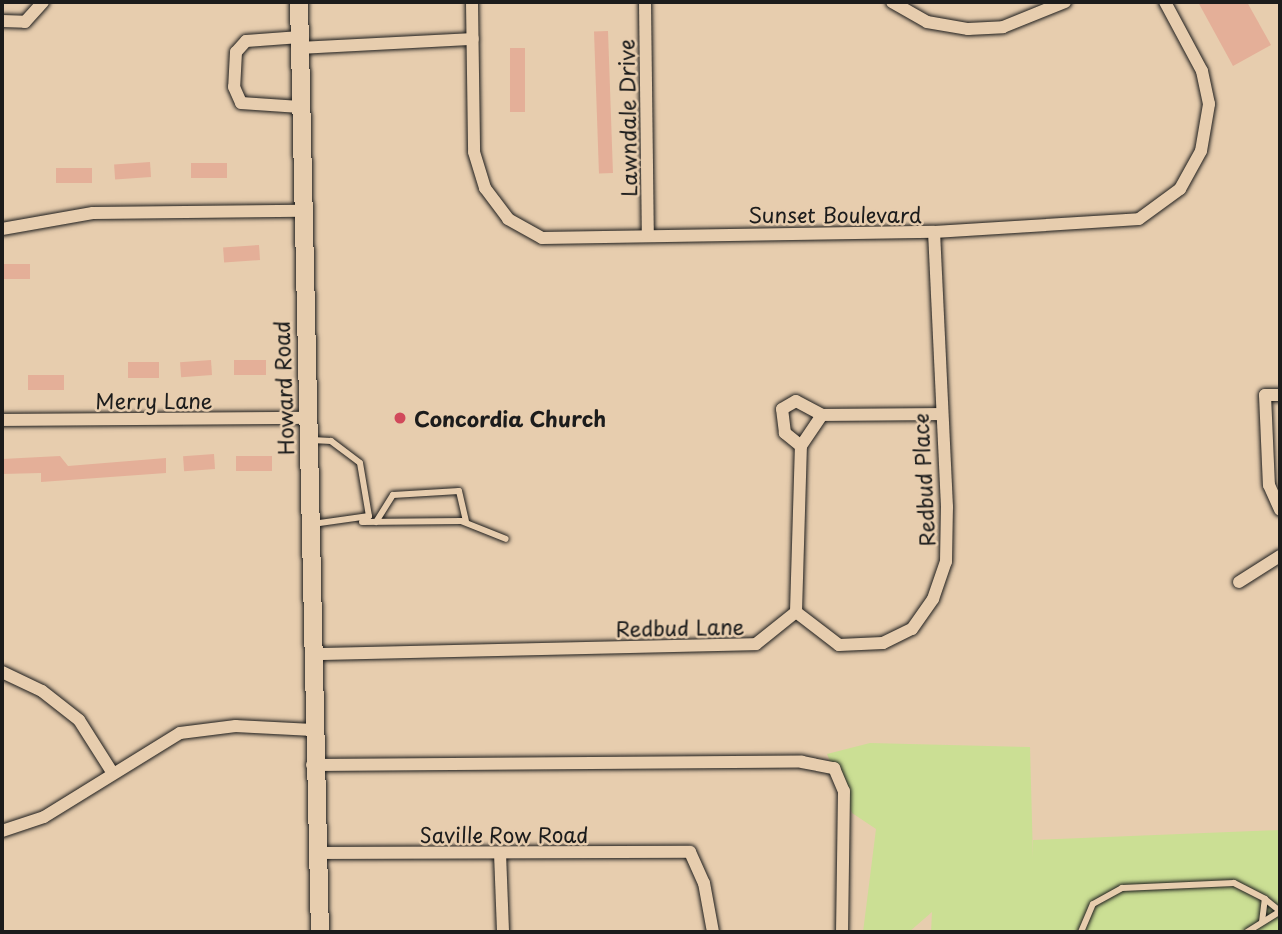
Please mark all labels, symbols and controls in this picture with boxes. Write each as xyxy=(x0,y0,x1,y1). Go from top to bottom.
street label: Lawndale Drive xyxy=(613,39,641,197)
street label: Sunset Boulevard xyxy=(747,201,923,227)
street label: Howard Road xyxy=(268,319,298,457)
street label: Merry Lane xyxy=(95,387,213,413)
place label: Concordia Church xyxy=(414,405,607,431)
marker: Concordia Church xyxy=(392,410,408,426)
street label: Redbud Place xyxy=(907,412,939,548)
street label: Redbud Lane xyxy=(615,613,745,641)
street label: Saville Row Road xyxy=(418,821,590,847)

